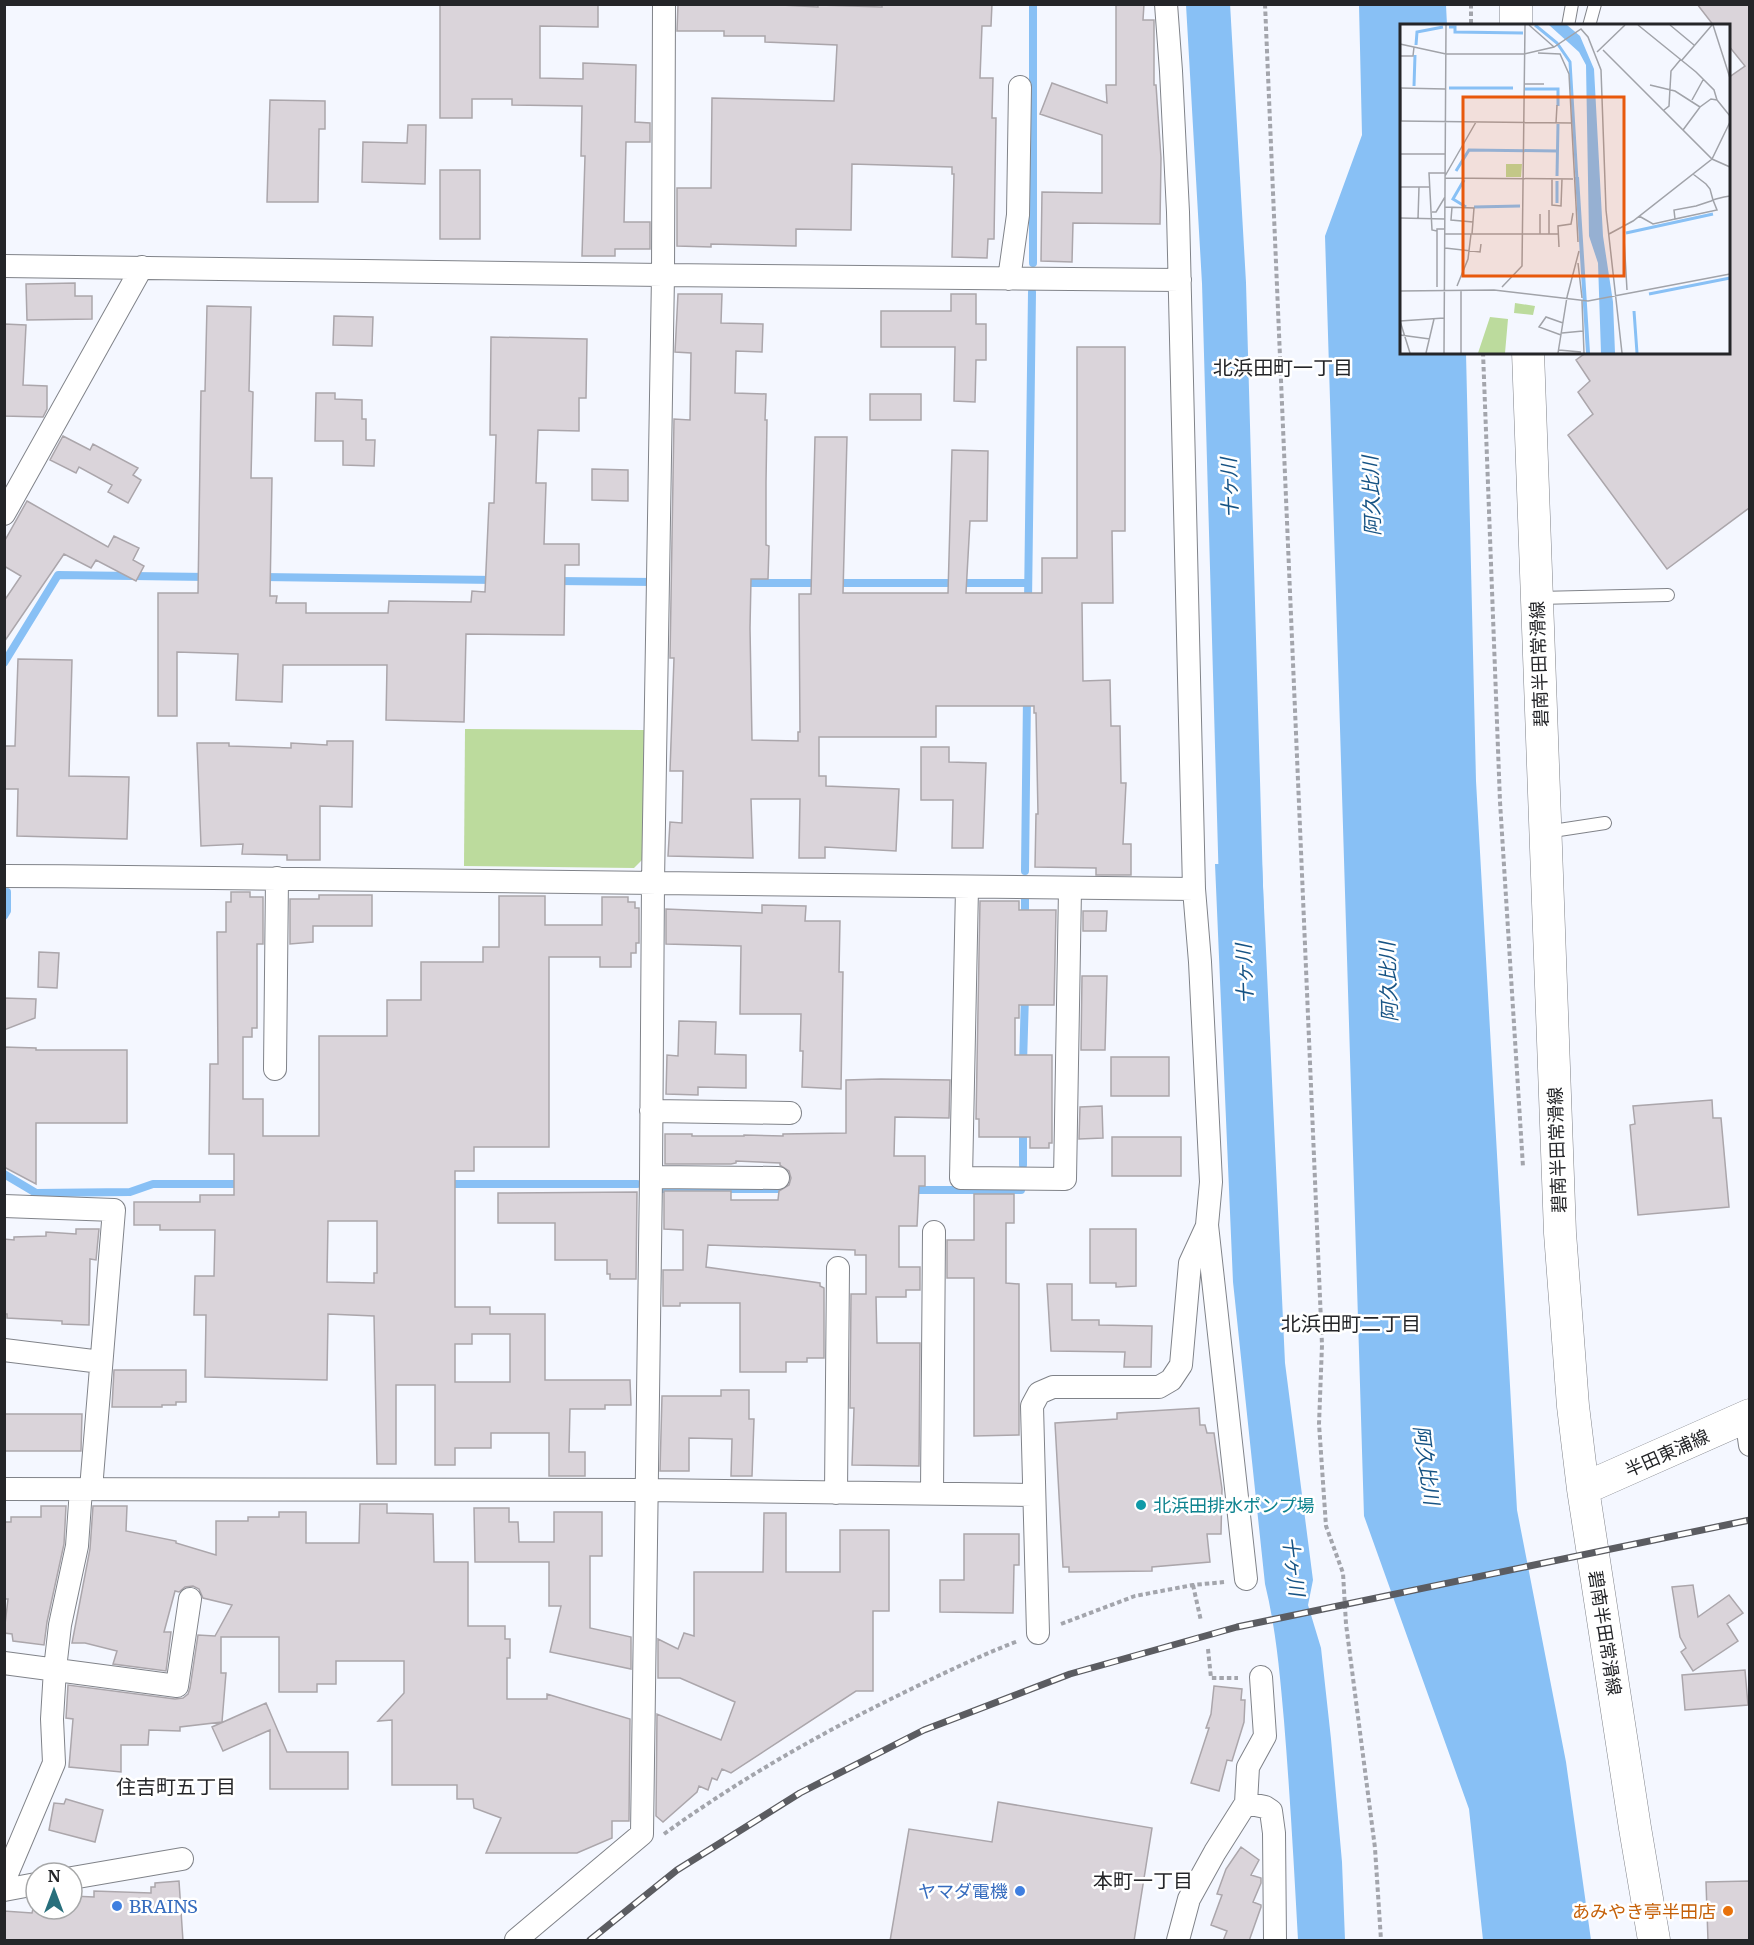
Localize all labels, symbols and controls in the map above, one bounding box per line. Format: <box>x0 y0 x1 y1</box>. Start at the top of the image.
inset map <box>1400 24 1730 354</box>
district label: 北浜田町一丁目 <box>1213 355 1353 380</box>
water label: 阿久比川 <box>1357 454 1385 536</box>
water label: 十ヶ川 <box>1215 456 1243 518</box>
street label: 碧南半田常滑線 <box>1525 601 1553 727</box>
water label: 阿久比川 <box>1374 940 1402 1022</box>
water label: 十ヶ川 <box>1230 942 1258 1004</box>
street label: 碧南半田常滑線 <box>1543 1087 1571 1213</box>
district label: 北浜田町二丁目 <box>1281 1311 1421 1336</box>
water label: 阿久比川 <box>1409 1424 1445 1508</box>
street label: 半田東浦線 <box>1621 1424 1713 1482</box>
place label: 北浜田排水ポンプ場 <box>1153 1494 1314 1517</box>
marker: 北浜田排水ポンプ場 <box>1134 1498 1148 1512</box>
water label: 十ヶ川 <box>1278 1535 1310 1599</box>
street label: 碧南半田常滑線 <box>1584 1569 1626 1697</box>
district label: 住吉町五丁目 <box>116 1774 236 1799</box>
north arrow <box>24 1861 84 1921</box>
text: N <box>48 1866 61 1886</box>
district label: 本町一丁目 <box>1093 1868 1193 1893</box>
place label: ヤマダ電機 <box>918 1880 1008 1903</box>
marker: ヤマダ電機 <box>1013 1884 1027 1898</box>
place label: BRAINS <box>129 1895 198 1918</box>
marker: BRAINS <box>110 1899 124 1913</box>
place label: あみやき亭半田店 <box>1572 1900 1716 1923</box>
marker: あみやき亭半田店 <box>1721 1904 1735 1918</box>

